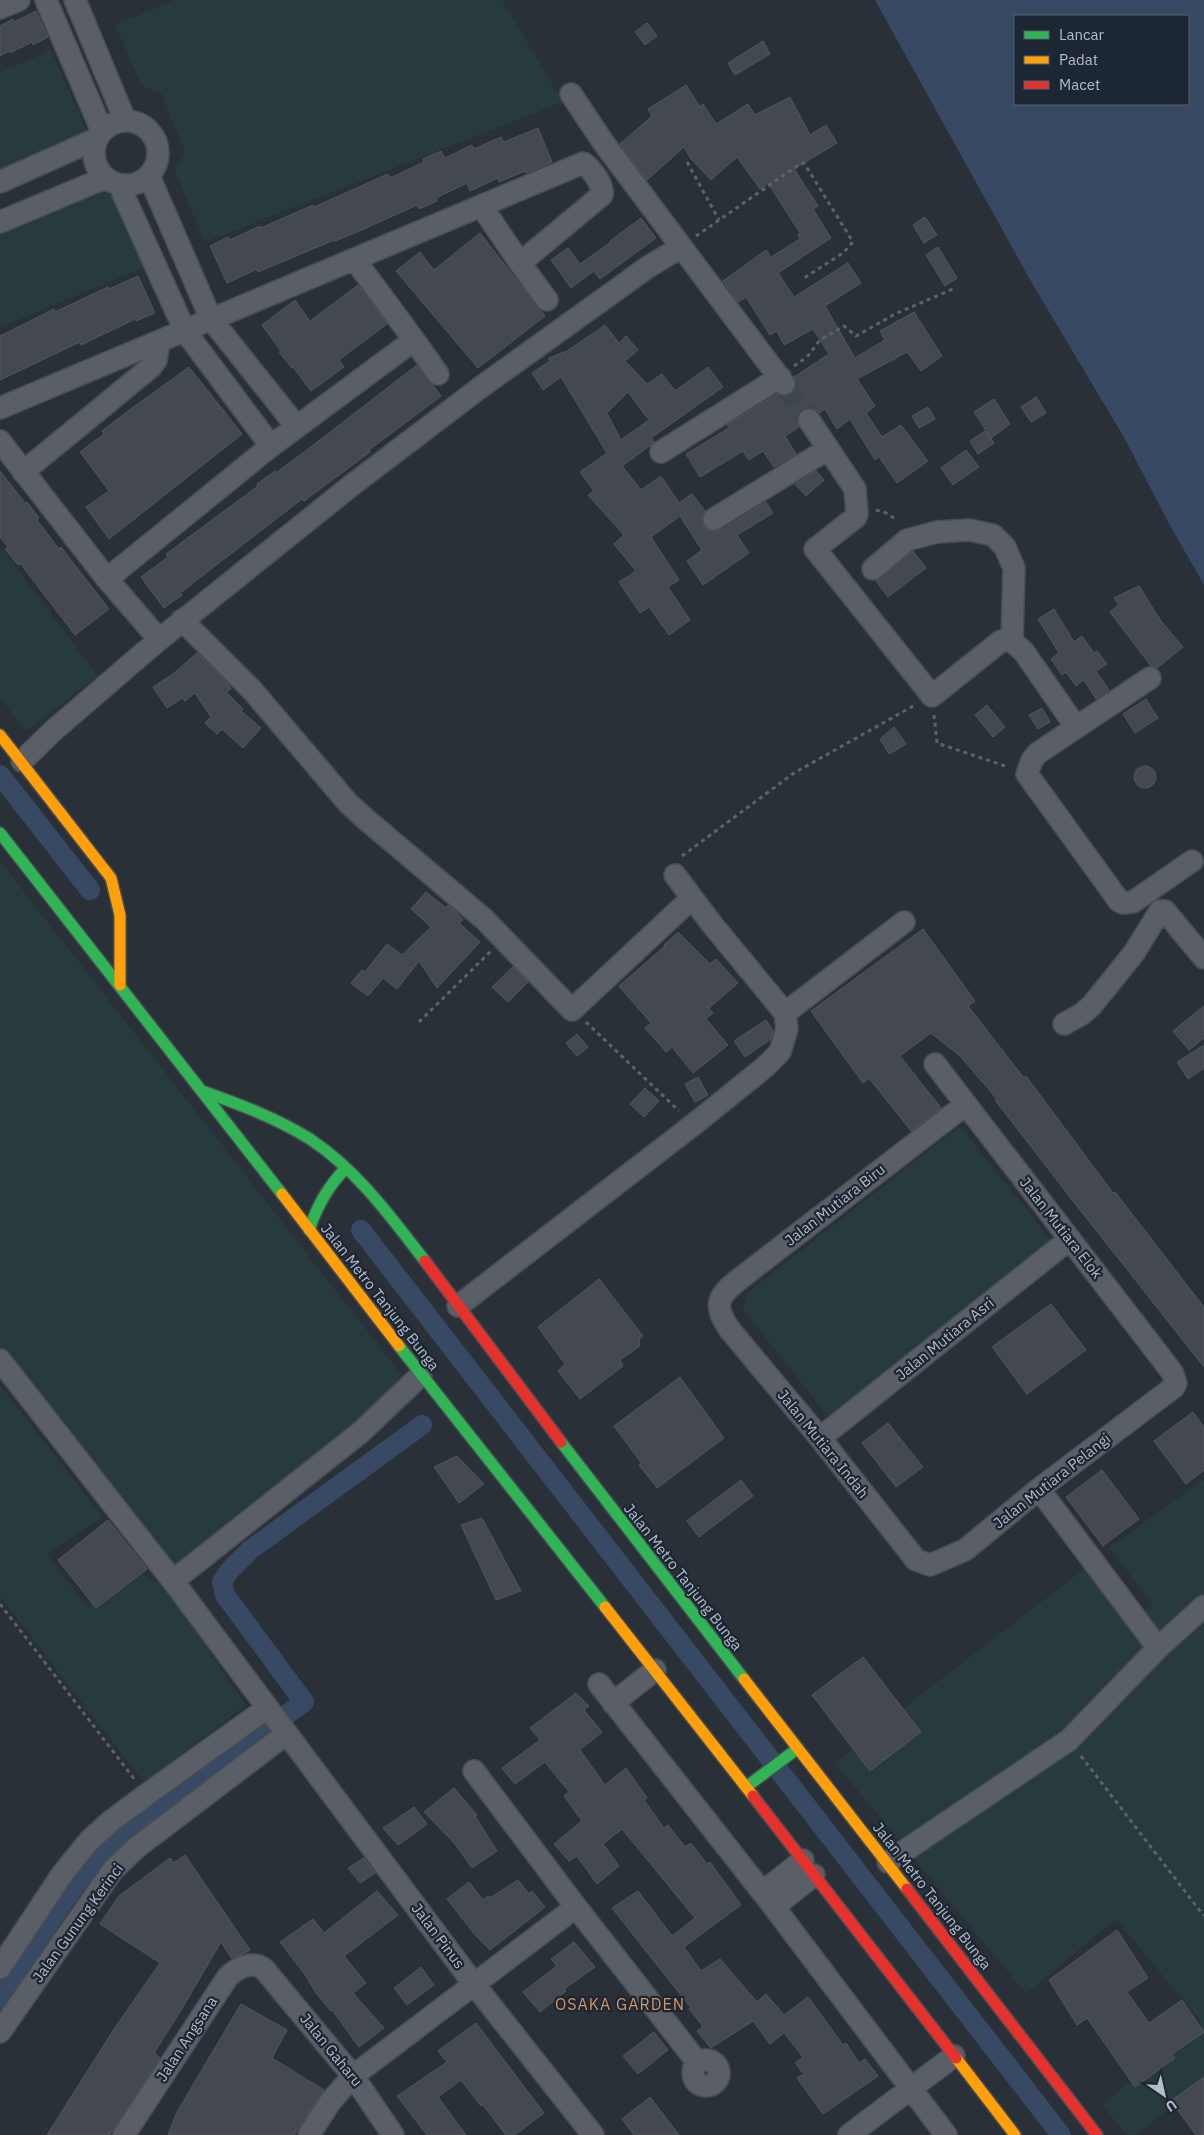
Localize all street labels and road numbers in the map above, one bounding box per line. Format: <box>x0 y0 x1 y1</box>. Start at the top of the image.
street label: Jalan Mutiara Biru <box>781 1160 889 1250</box>
street label: Jalan Mutiara Elok <box>1016 1173 1107 1282</box>
street label: Jalan Metro Tanjung Bunga <box>317 1219 444 1374</box>
street label: Jalan Mutiara Asri <box>892 1293 998 1384</box>
street label: Jalan Mutiara Indah <box>774 1386 873 1502</box>
street label: Jalan Mutiara Pelangi <box>989 1429 1114 1532</box>
street label: Jalan Metro Tanjung Bunga <box>620 1499 747 1654</box>
street label: Jalan Metro Tanjung Bunga <box>869 1818 996 1973</box>
street label: Jalan Gunung Kerinci <box>28 1860 127 1986</box>
street label: Jalan Pinus <box>408 1899 469 1972</box>
street label: Jalan Angsana <box>152 1993 221 2085</box>
street label: Jalan Gaharu <box>296 2009 367 2090</box>

